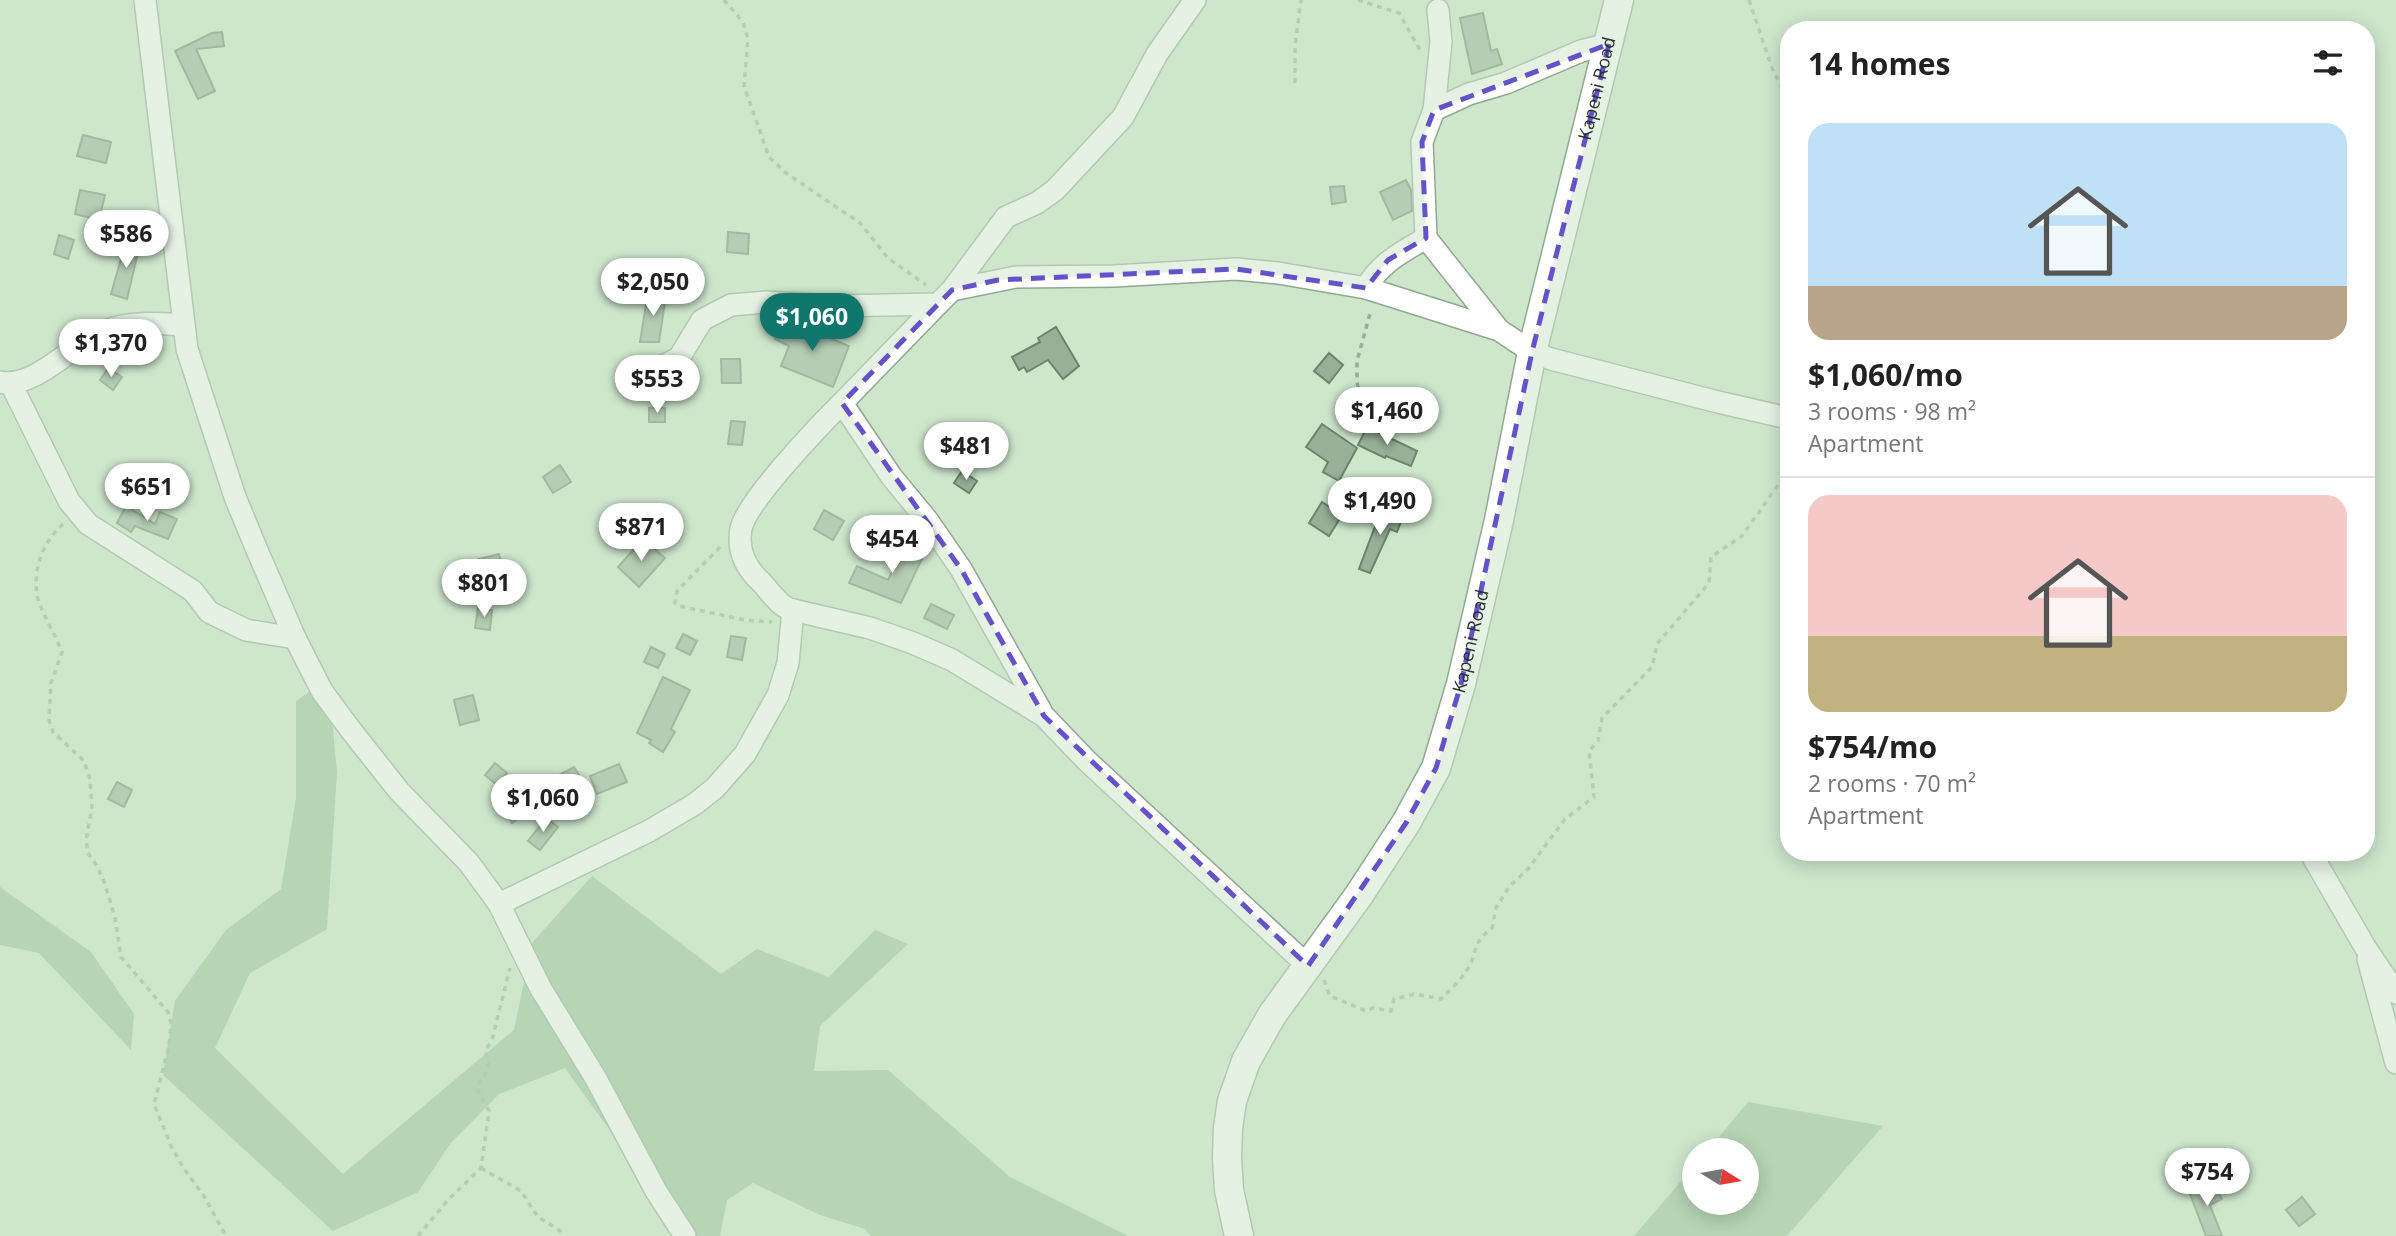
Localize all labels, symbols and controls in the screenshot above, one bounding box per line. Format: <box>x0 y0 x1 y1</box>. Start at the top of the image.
street label: Kapeni Road <box>1572 34 1620 142</box>
text: 14 homes <box>1808 43 1951 84</box>
icon: filters <box>2309 44 2347 82</box>
icon: home <box>2015 168 2141 294</box>
pin: $586 <box>85 210 167 270</box>
text: $586 <box>100 217 152 249</box>
pin: $2,050 <box>596 258 710 318</box>
text: $2,050 <box>617 265 689 297</box>
pin: $1,060 <box>755 294 869 353</box>
text: $1,060 <box>776 300 848 332</box>
pin: $1,370 <box>54 320 168 379</box>
text: $1,370 <box>75 326 147 358</box>
text: $1,060/mo <box>1808 354 1963 395</box>
pin: $553 <box>616 356 698 415</box>
text: $553 <box>631 362 683 394</box>
pin: $1,460 <box>1330 388 1444 447</box>
text: $1,460 <box>1351 394 1423 426</box>
text: 3 rooms · 98 m² <box>1808 395 1976 427</box>
pin: $481 <box>925 422 1007 482</box>
text: Apartment <box>1808 427 1924 459</box>
text: $481 <box>940 429 992 461</box>
pin: $651 <box>106 463 188 523</box>
text: $651 <box>121 470 173 502</box>
pin: $1,490 <box>1323 477 1437 537</box>
text: $1,490 <box>1344 484 1416 516</box>
pin: $871 <box>600 504 682 563</box>
text: $871 <box>615 510 667 542</box>
pin: $454 <box>851 516 933 575</box>
text: $454 <box>866 522 918 554</box>
icon: home <box>2015 540 2141 666</box>
pin: $801 <box>443 560 525 619</box>
text: $801 <box>458 566 510 598</box>
street label: Kapeni Road <box>1446 587 1494 696</box>
text: $754/mo <box>1808 726 1937 767</box>
text: 2 rooms · 70 m² <box>1808 767 1976 799</box>
pin: $1,060 <box>486 774 600 834</box>
text: $1,060 <box>507 781 579 813</box>
text: Apartment <box>1808 799 1924 831</box>
north arrow <box>1682 1138 1759 1214</box>
map controls <box>1682 1138 1759 1215</box>
pin: $754 <box>2166 1148 2248 1208</box>
text: $754 <box>2181 1155 2233 1187</box>

